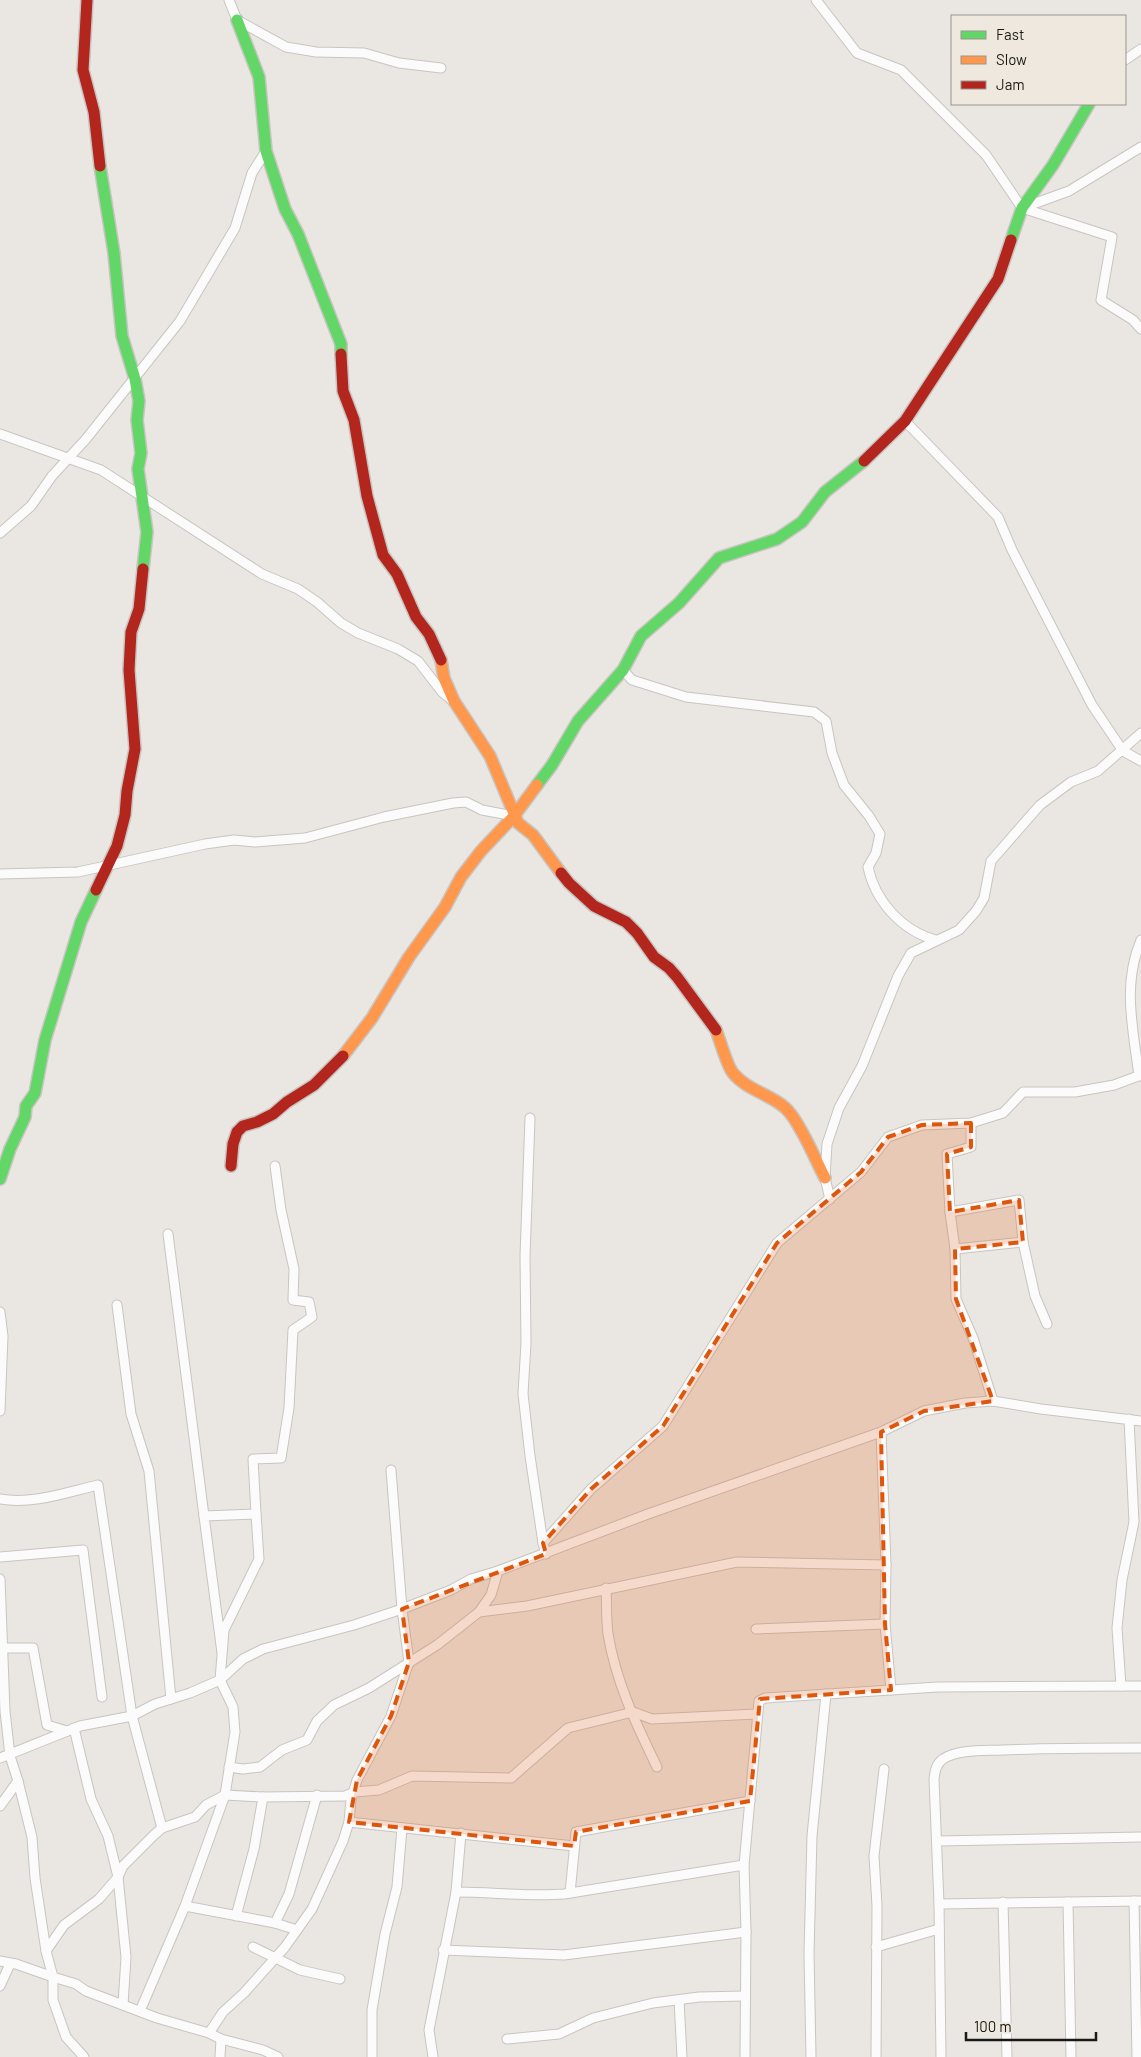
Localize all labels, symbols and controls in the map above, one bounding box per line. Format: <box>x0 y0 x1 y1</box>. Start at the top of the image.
legend <box>951 15 1126 105</box>
text: Fast <box>996 25 1024 43</box>
text: Slow <box>996 50 1027 68</box>
text: Jam <box>996 75 1025 93</box>
scale bar <box>966 2010 1096 2042</box>
text: 100 m <box>974 2017 1012 2035</box>

